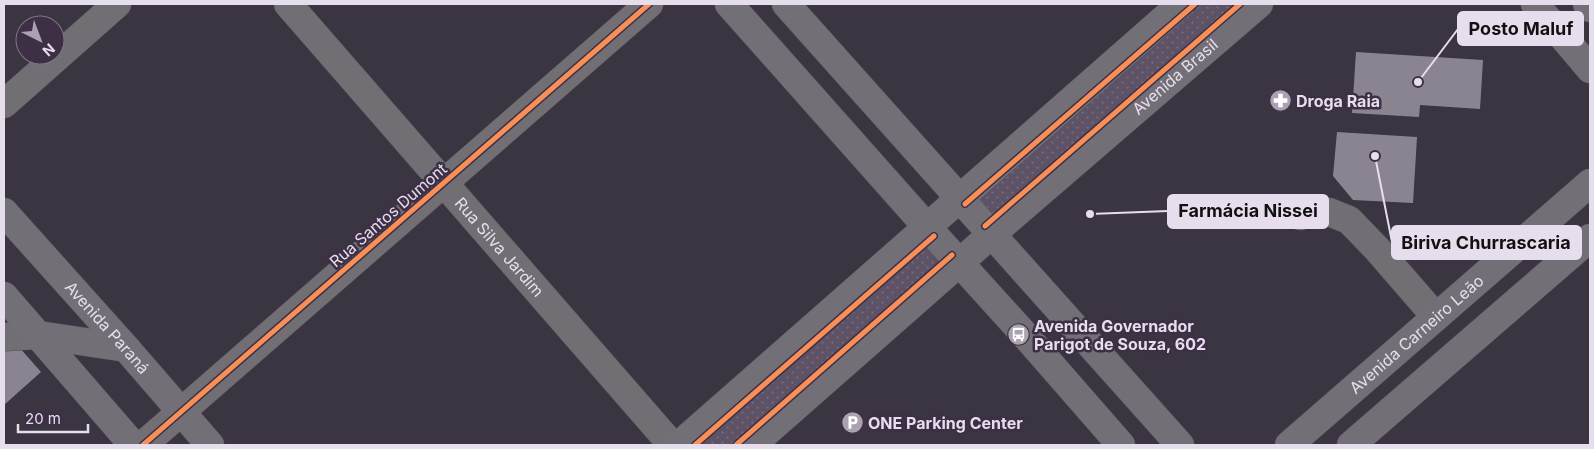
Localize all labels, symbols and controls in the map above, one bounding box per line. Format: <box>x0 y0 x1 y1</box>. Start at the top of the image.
callout: Posto Maluf <box>1458 12 1583 45</box>
north arrow <box>15 15 65 65</box>
text: Posto Maluf <box>1469 18 1573 39</box>
street label: Avenida Brasil <box>1128 34 1222 119</box>
text: N <box>39 40 59 60</box>
pharmacy icon: Droga Raia <box>1268 89 1292 113</box>
place label: Droga Raia <box>1296 91 1380 111</box>
street label: Rua Santos Dumont <box>325 159 451 271</box>
street label: Rua Silva Jardim <box>451 193 548 301</box>
callout: Farmácia Nissei <box>1168 195 1328 228</box>
text: Farmácia Nissei <box>1178 200 1318 221</box>
callout: Biriva Churrascaria <box>1392 226 1581 259</box>
text: Biriva Churrascaria <box>1401 232 1571 253</box>
street label: Avenida Carneiro Leão <box>1345 270 1488 398</box>
street label: Avenida Paraná <box>61 277 154 378</box>
place label: Avenida Governador Parigot de Souza, 602 <box>1034 316 1206 354</box>
bus stop icon: Avenida Governador Parigot de Souza, 602 <box>1006 323 1030 347</box>
scale bar <box>18 402 88 434</box>
text: 20 m <box>25 409 61 428</box>
parking icon: ONE Parking Center <box>840 411 864 435</box>
place label: ONE Parking Center <box>868 413 1023 433</box>

